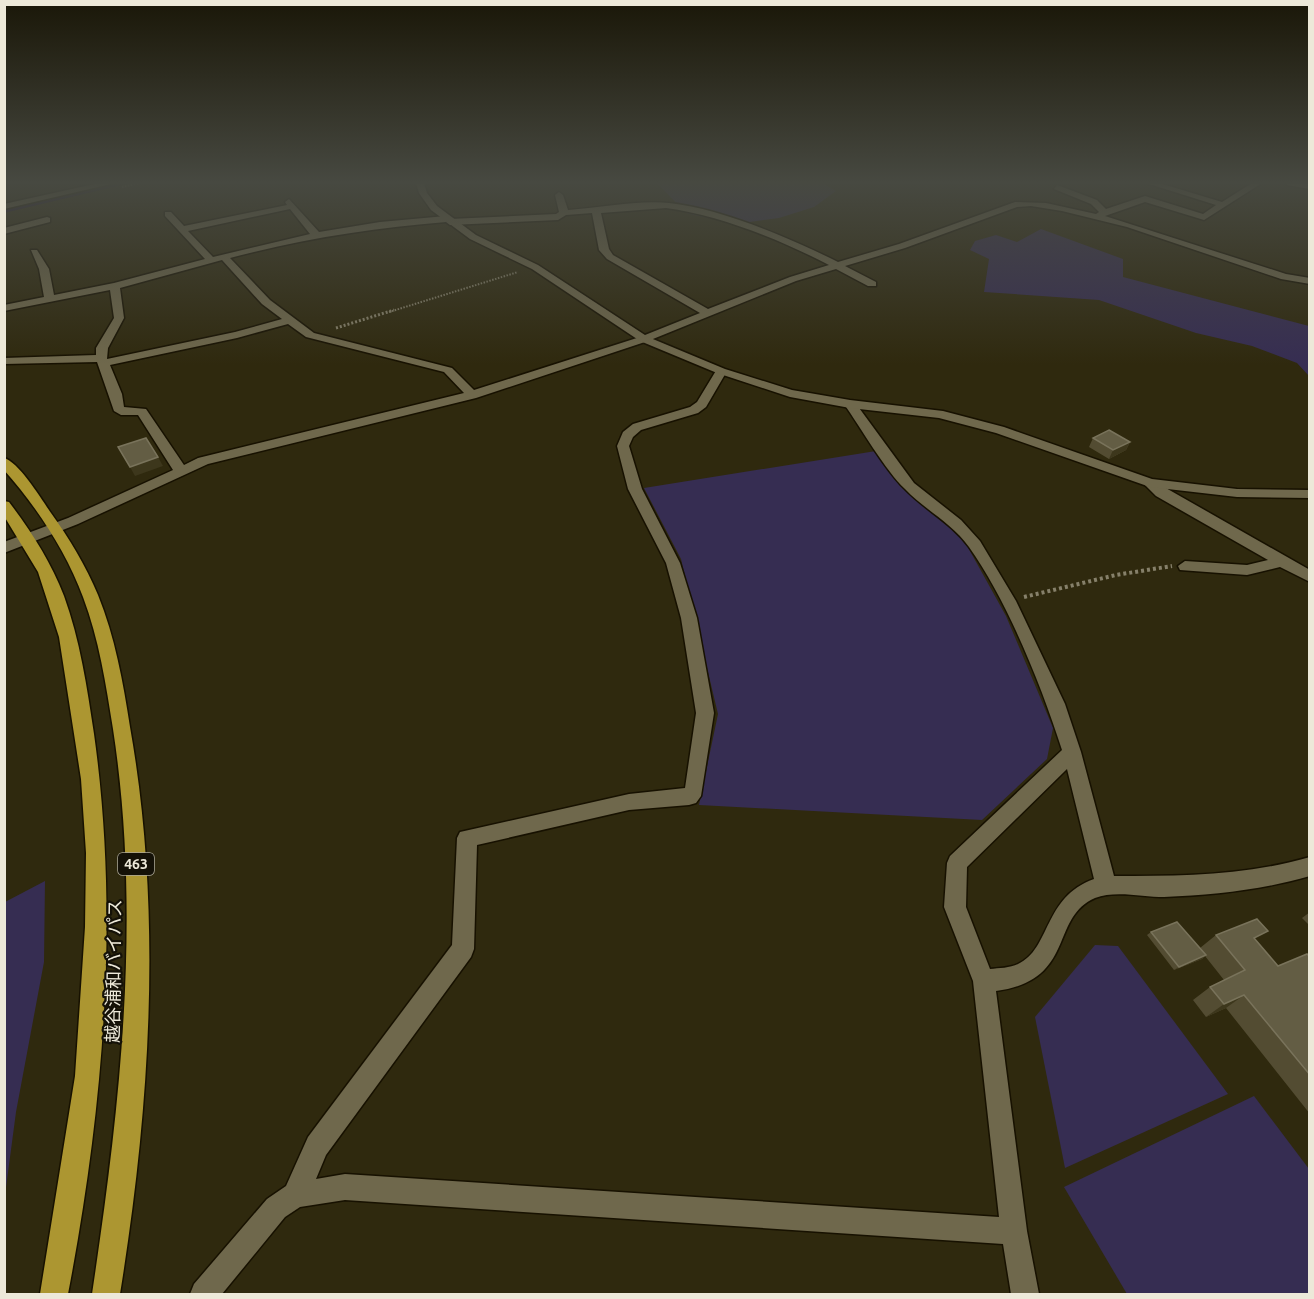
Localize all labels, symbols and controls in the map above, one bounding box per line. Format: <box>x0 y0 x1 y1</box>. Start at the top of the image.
road number: 463 <box>118 853 154 875</box>
street label: 越谷浦和バイパス <box>102 899 124 1043</box>

